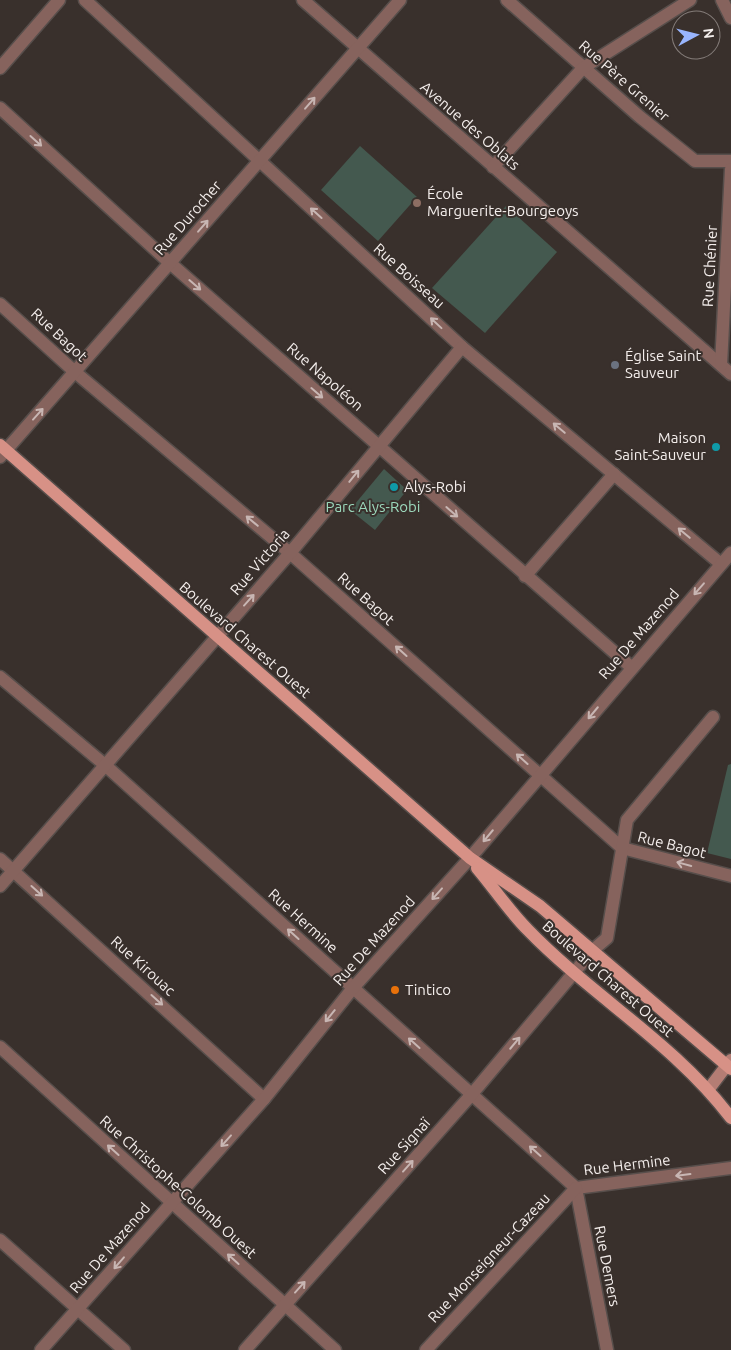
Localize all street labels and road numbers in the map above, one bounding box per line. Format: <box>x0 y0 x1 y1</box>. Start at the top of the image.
street label: Rue Père Grenier <box>576 37 673 125</box>
street label: Avenue des Oblats <box>417 78 523 173</box>
street label: Rue Durocher <box>151 177 225 258</box>
street label: Rue Chénier <box>699 224 720 307</box>
street label: Rue Boisseau <box>371 239 448 312</box>
street label: Rue Bagot <box>28 304 91 365</box>
street label: Rue Napoléon <box>284 339 367 414</box>
street label: Rue Victoria <box>226 525 293 598</box>
street label: Rue Bagot <box>335 569 398 628</box>
street label: Boulevard Charest Ouest <box>176 578 314 701</box>
street label: Rue De Mazenod <box>595 585 682 682</box>
street label: Rue Bagot <box>636 828 708 861</box>
street label: Rue Hermine <box>265 885 342 956</box>
street label: Rue De Mazenod <box>329 893 418 989</box>
street label: Boulevard Charest Ouest <box>539 917 677 1040</box>
street label: Rue Kirouac <box>108 932 179 999</box>
street label: Rue Christophe-Colomb Ouest <box>97 1112 260 1261</box>
street label: Rue Signaï <box>374 1114 433 1177</box>
street label: Rue Hermine <box>582 1151 671 1178</box>
street label: Rue Monseigneur-Cazeau <box>424 1190 553 1326</box>
street label: Rue De Mazenod <box>66 1199 153 1296</box>
street label: Rue Demers <box>591 1224 624 1308</box>

